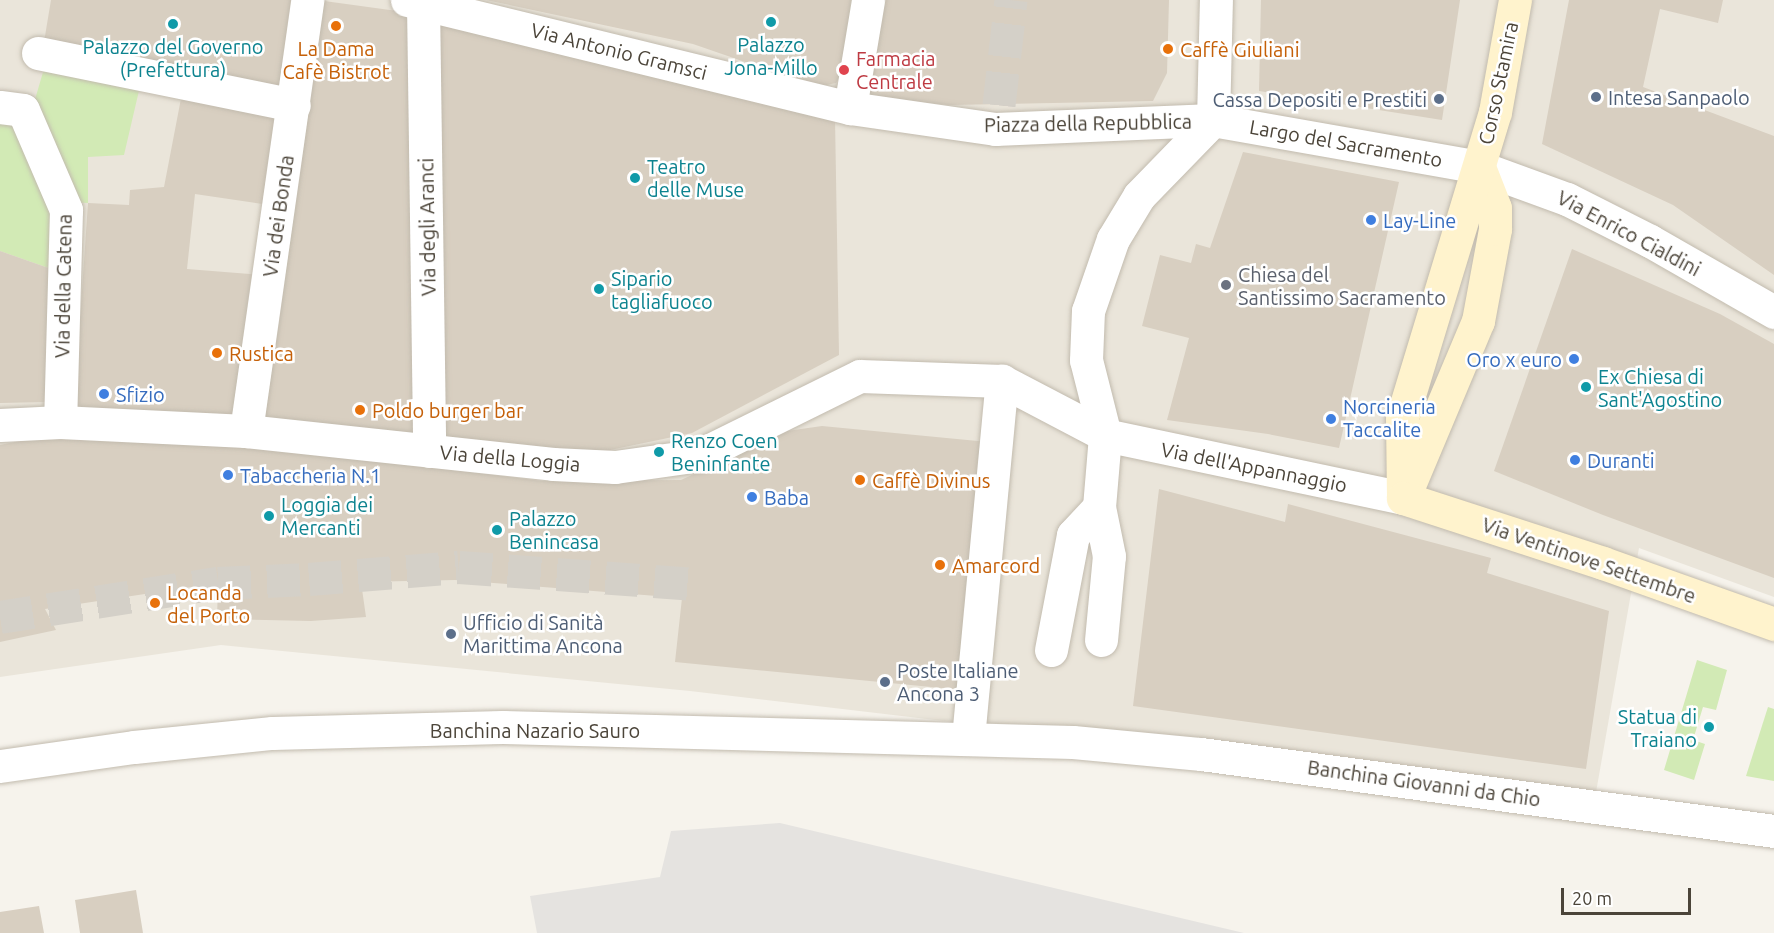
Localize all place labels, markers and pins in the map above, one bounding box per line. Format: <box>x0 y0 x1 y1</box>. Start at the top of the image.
marker: Palazzo Jona-Millo <box>764 15 778 29</box>
marker: Palazzo del Governo (Prefettura) <box>166 17 180 31</box>
marker: La Dama Cafè Bistrot <box>329 19 343 33</box>
place label: Palazzo Jona-Millo <box>724 32 818 79</box>
place label: Palazzo del Governo (Prefettura) <box>82 34 264 81</box>
place label: La Dama Cafè Bistrot <box>283 36 389 83</box>
place label: Caffè Giuliani <box>1180 37 1300 61</box>
marker: Caffè Giuliani <box>1161 42 1175 56</box>
place label: Farmacia Centrale <box>856 46 936 93</box>
marker: Farmacia Centrale <box>837 63 851 77</box>
place label: Intesa Sanpaolo <box>1608 85 1750 109</box>
place label: Cassa Depositi e Prestiti <box>1213 87 1427 111</box>
marker: Intesa Sanpaolo <box>1589 90 1603 104</box>
marker: Cassa Depositi e Prestiti <box>1432 92 1446 106</box>
place label: Teatro delle Muse <box>647 154 744 201</box>
marker: Teatro delle Muse <box>628 171 642 185</box>
place label: Lay-Line <box>1383 208 1456 232</box>
marker: Lay-Line <box>1364 213 1378 227</box>
place label: Chiesa del Santissimo Sacramento <box>1238 262 1446 309</box>
place label: Sipario tagliafuoco <box>611 266 713 313</box>
marker: Chiesa del Santissimo Sacramento <box>1219 278 1233 292</box>
marker: Sipario tagliafuoco <box>592 282 606 296</box>
place label: Rustica <box>229 341 294 365</box>
marker: Rustica <box>210 346 224 360</box>
place label: Oro x euro <box>1466 347 1562 371</box>
marker: Oro x euro <box>1567 352 1581 366</box>
place label: Ex Chiesa di Sant'Agostino <box>1598 364 1722 411</box>
marker: Ex Chiesa di Sant'Agostino <box>1579 380 1593 394</box>
place label: Sfizio <box>116 382 165 406</box>
marker: Sfizio <box>97 387 111 401</box>
place label: Norcineria Taccalite <box>1343 395 1436 442</box>
place label: Poldo burger bar <box>372 398 524 422</box>
marker: Poldo burger bar <box>353 403 367 417</box>
marker: Norcineria Taccalite <box>1324 412 1338 426</box>
place label: Renzo Coen Beninfante <box>671 428 778 475</box>
marker: Renzo Coen Beninfante <box>652 445 666 459</box>
place label: Duranti <box>1587 448 1655 472</box>
marker: Duranti <box>1568 453 1582 467</box>
place label: Tabaccheria N.1 <box>240 463 381 487</box>
marker: Tabaccheria N.1 <box>221 468 235 482</box>
place label: Caffè Divinus <box>872 468 990 492</box>
marker: Caffè Divinus <box>853 473 867 487</box>
place label: Baba <box>764 485 809 509</box>
marker: Baba <box>745 490 759 504</box>
place label: Loggia dei Mercanti <box>281 492 373 539</box>
place label: Palazzo Benincasa <box>509 506 599 553</box>
marker: Loggia dei Mercanti <box>262 509 276 523</box>
marker: Palazzo Benincasa <box>490 523 504 537</box>
place label: Amarcord <box>952 553 1040 577</box>
marker: Amarcord <box>933 558 947 572</box>
place label: Locanda del Porto <box>167 580 250 627</box>
marker: Locanda del Porto <box>148 596 162 610</box>
place label: Ufficio di Sanità Marittima Ancona <box>463 610 623 657</box>
marker: Ufficio di Sanità Marittima Ancona <box>444 627 458 641</box>
place label: Poste Italiane Ancona 3 <box>897 658 1019 705</box>
marker: Poste Italiane Ancona 3 <box>878 675 892 689</box>
place label: Statua di Traiano <box>1618 704 1697 751</box>
marker: Statua di Traiano <box>1702 720 1716 734</box>

